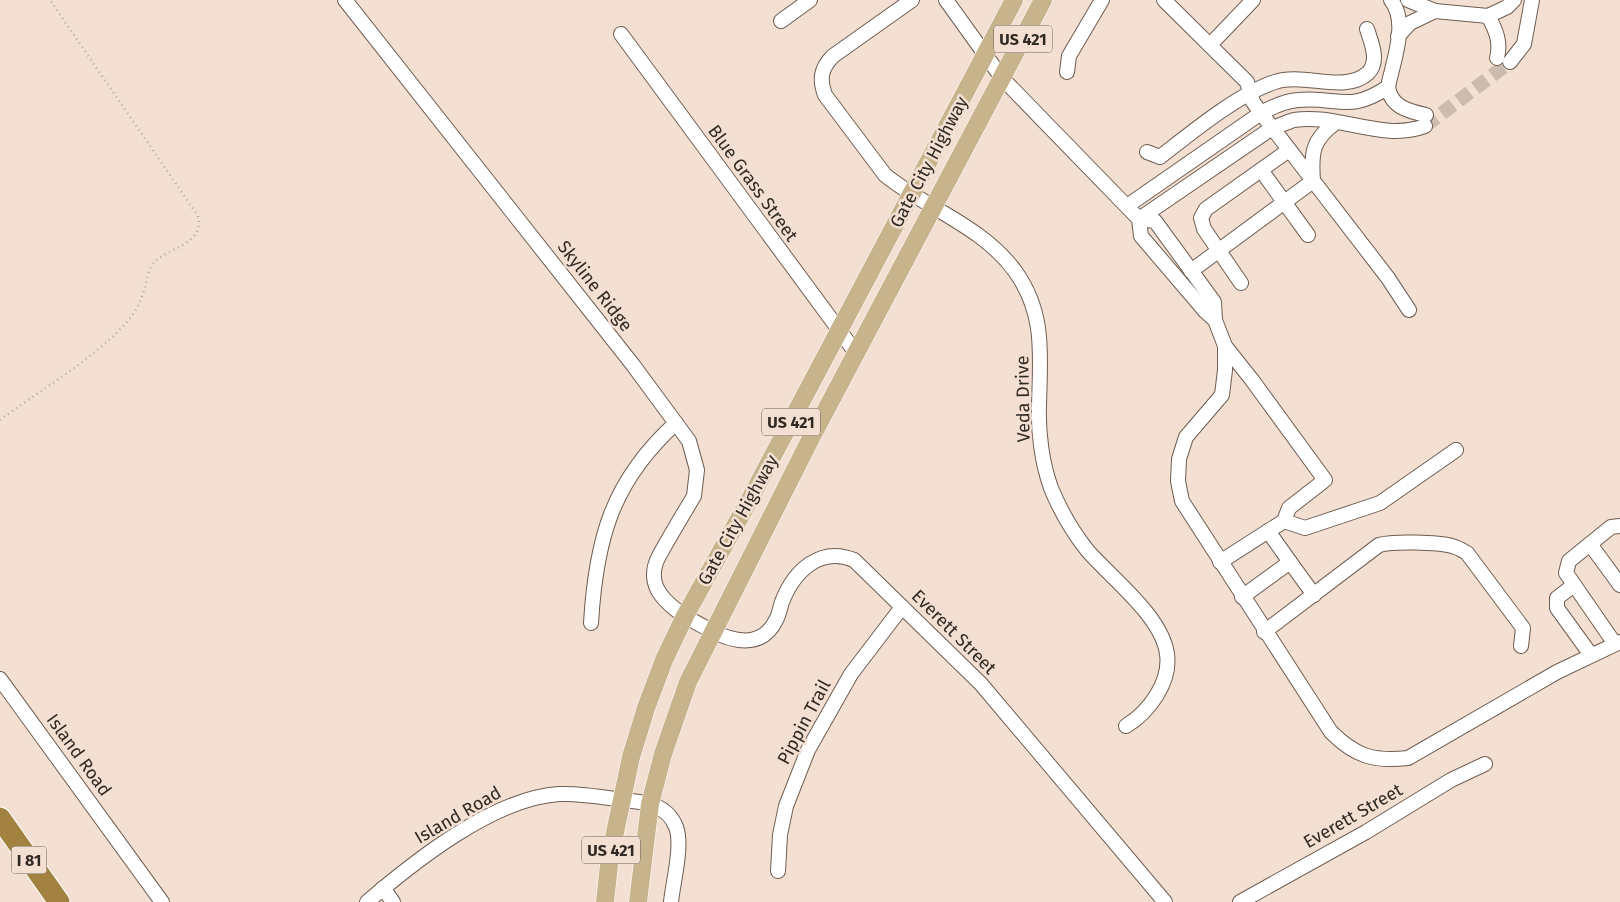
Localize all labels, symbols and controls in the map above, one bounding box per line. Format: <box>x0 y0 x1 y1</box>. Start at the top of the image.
road number: US 421 <box>994 26 1052 52</box>
street label: Gate City Highway <box>885 93 973 231</box>
street label: Blue Grass Street <box>703 120 803 246</box>
street label: Skyline Ridge <box>553 236 637 336</box>
street label: Veda Drive <box>1011 355 1035 443</box>
road number: US 421 <box>762 408 820 436</box>
street label: Gate City Highway <box>693 451 783 589</box>
street label: Everett Street <box>907 585 1001 679</box>
street label: Pippin Trail <box>773 676 835 768</box>
street label: Island Road <box>42 710 116 800</box>
street label: Everett Street <box>1300 779 1407 853</box>
street label: Island Road <box>411 781 505 849</box>
road number: US 421 <box>582 836 640 864</box>
road number: I 81 <box>12 846 46 874</box>

